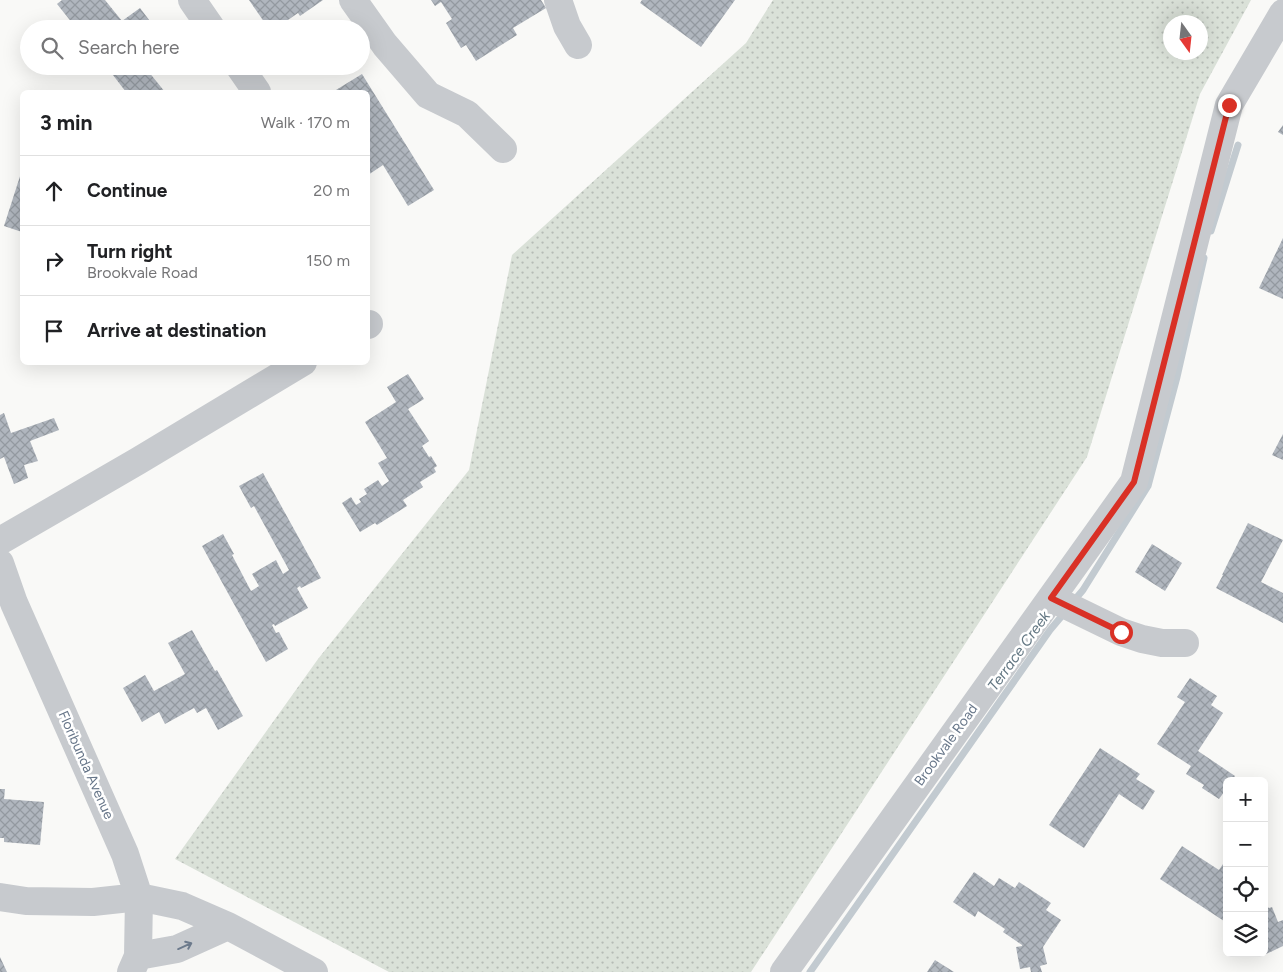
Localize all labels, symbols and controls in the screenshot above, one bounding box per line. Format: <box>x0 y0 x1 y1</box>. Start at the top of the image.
north arrow <box>1163 15 1208 60</box>
search box <box>20 20 370 75</box>
icon: search <box>38 34 66 62</box>
text: Search here <box>78 36 180 59</box>
route end <box>1218 94 1241 117</box>
text: 3 min <box>40 110 92 135</box>
text: Walk · 170 m <box>261 113 350 132</box>
icon: ahead <box>40 177 68 205</box>
text: Continue <box>87 179 167 202</box>
text: 20 m <box>313 181 350 200</box>
text: Turn right <box>87 240 173 263</box>
icon: right <box>40 247 68 275</box>
text: 150 m <box>306 251 350 270</box>
text: Brookvale Road <box>87 263 198 282</box>
icon: arrive <box>40 317 68 345</box>
text: Arrive at destination <box>87 319 266 342</box>
water label: Terrace Creek <box>984 607 1054 694</box>
route start <box>1110 621 1133 644</box>
street label: Brookvale Road <box>911 701 981 789</box>
street label: Floribunda Avenue <box>54 708 118 822</box>
map controls <box>1223 777 1268 957</box>
button: + <box>1223 777 1268 822</box>
button: − <box>1223 822 1268 867</box>
button: locate <box>1223 867 1268 912</box>
button: layers <box>1223 912 1268 957</box>
one-way arrow <box>177 940 192 950</box>

